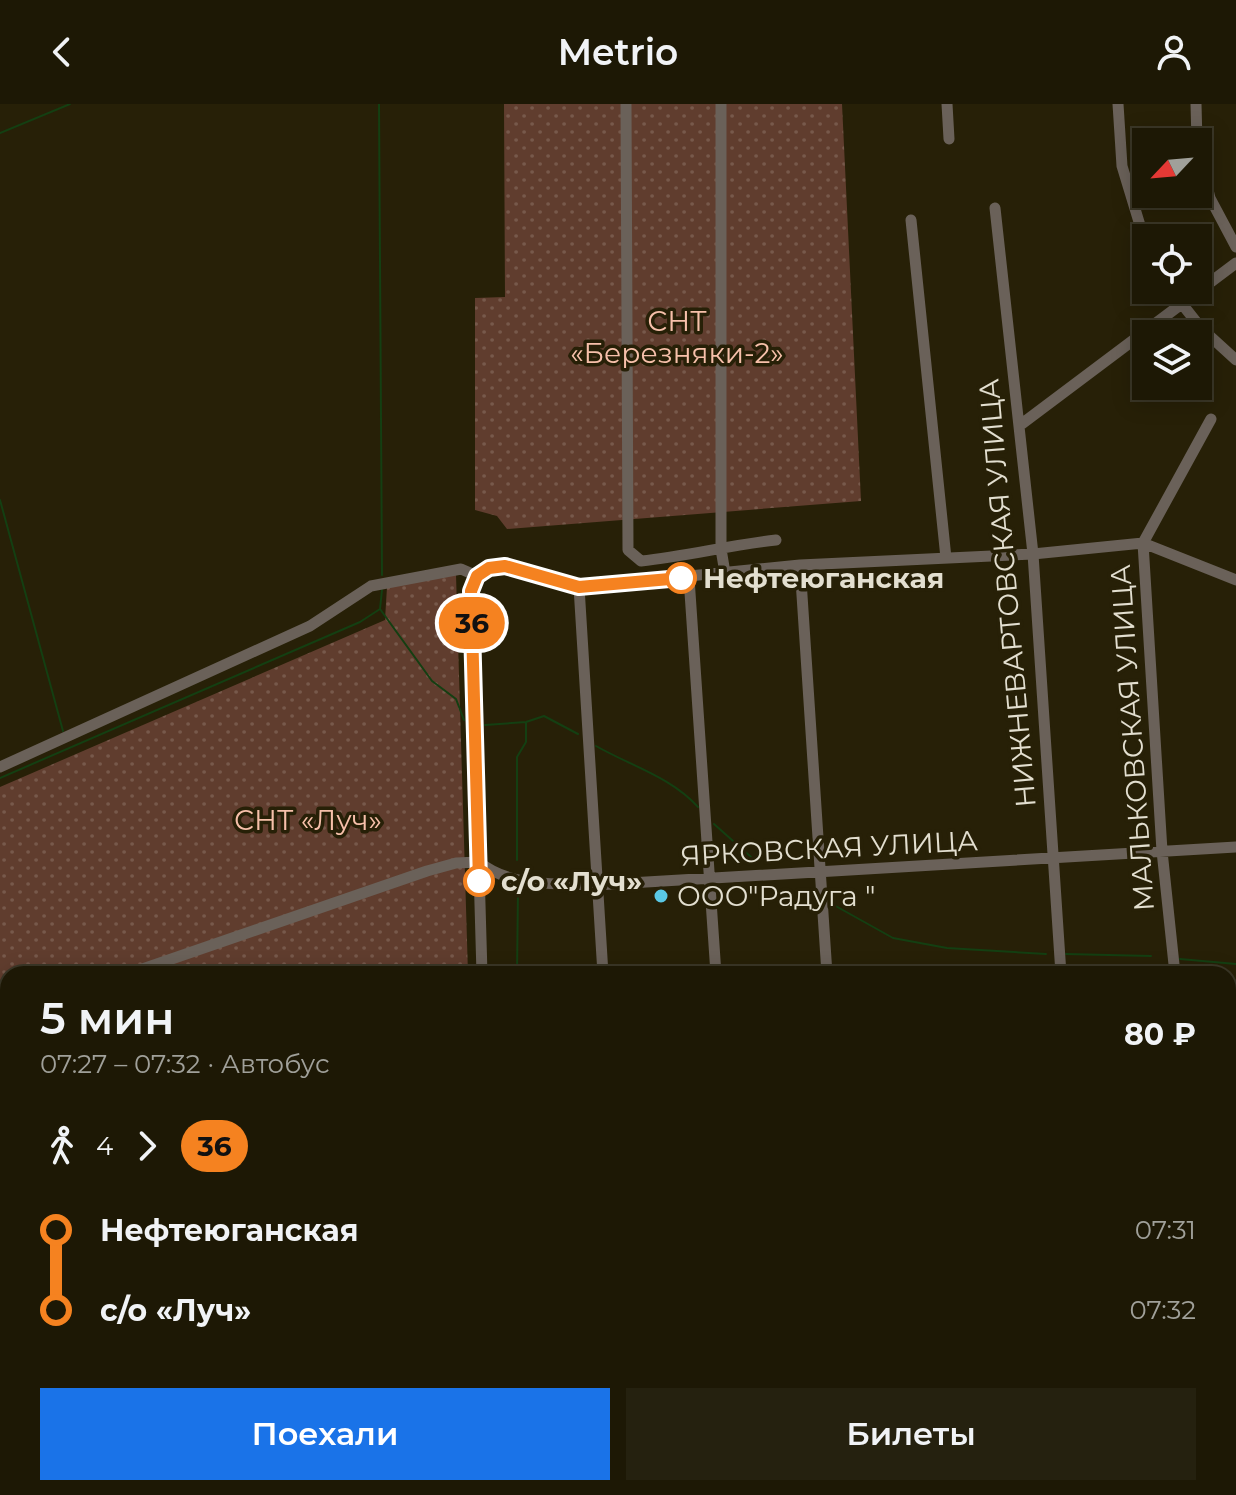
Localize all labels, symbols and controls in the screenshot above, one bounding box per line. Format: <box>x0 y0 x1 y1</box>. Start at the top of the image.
icon: back <box>40 30 84 74</box>
text: Metrio <box>558 30 678 74</box>
icon: person <box>1152 30 1196 74</box>
north arrow <box>1132 128 1212 208</box>
map controls <box>1132 128 1212 400</box>
button: locate <box>1132 224 1212 304</box>
park label: СНТ «Березняки-2» <box>570 304 784 370</box>
button: layers <box>1132 320 1212 400</box>
street label: НИЖНЕВАРТОВСКАЯ УЛИЦА <box>971 377 1043 809</box>
place label: Нефтеюганская <box>703 561 944 595</box>
marker: Нефтеюганская <box>666 563 696 593</box>
street label: МАЛЬКОВСКАЯ УЛИЦА <box>1103 563 1161 912</box>
line badge: 36 <box>436 597 508 649</box>
text: 36 <box>455 606 489 640</box>
park label: СНТ «Луч» <box>234 803 382 837</box>
street label: ЯРКОВСКАЯ УЛИЦА <box>679 823 979 873</box>
place label: с/о «Луч» <box>501 864 642 898</box>
marker: с/о «Луч» <box>464 866 494 896</box>
place label: ООО"Радуга " <box>677 879 875 913</box>
marker: ООО"Радуга " <box>652 887 670 905</box>
text: 5 мин <box>40 991 174 1045</box>
text: 80 ₽ <box>1124 1016 1196 1053</box>
text: 07:27 – 07:32 · Автобус <box>40 1048 330 1080</box>
icon: walk <box>40 1124 84 1168</box>
icon: forward <box>125 1124 169 1168</box>
text: 36 <box>197 1129 232 1163</box>
text: 4 <box>96 1130 113 1162</box>
text: Нефтеюганская <box>100 1212 359 1249</box>
text: 07:31 <box>1135 1214 1196 1246</box>
text: с/о «Луч» <box>100 1292 251 1329</box>
text: 07:32 <box>1129 1294 1196 1326</box>
button: Поехали <box>40 1388 610 1480</box>
button: Билеты <box>626 1388 1196 1480</box>

